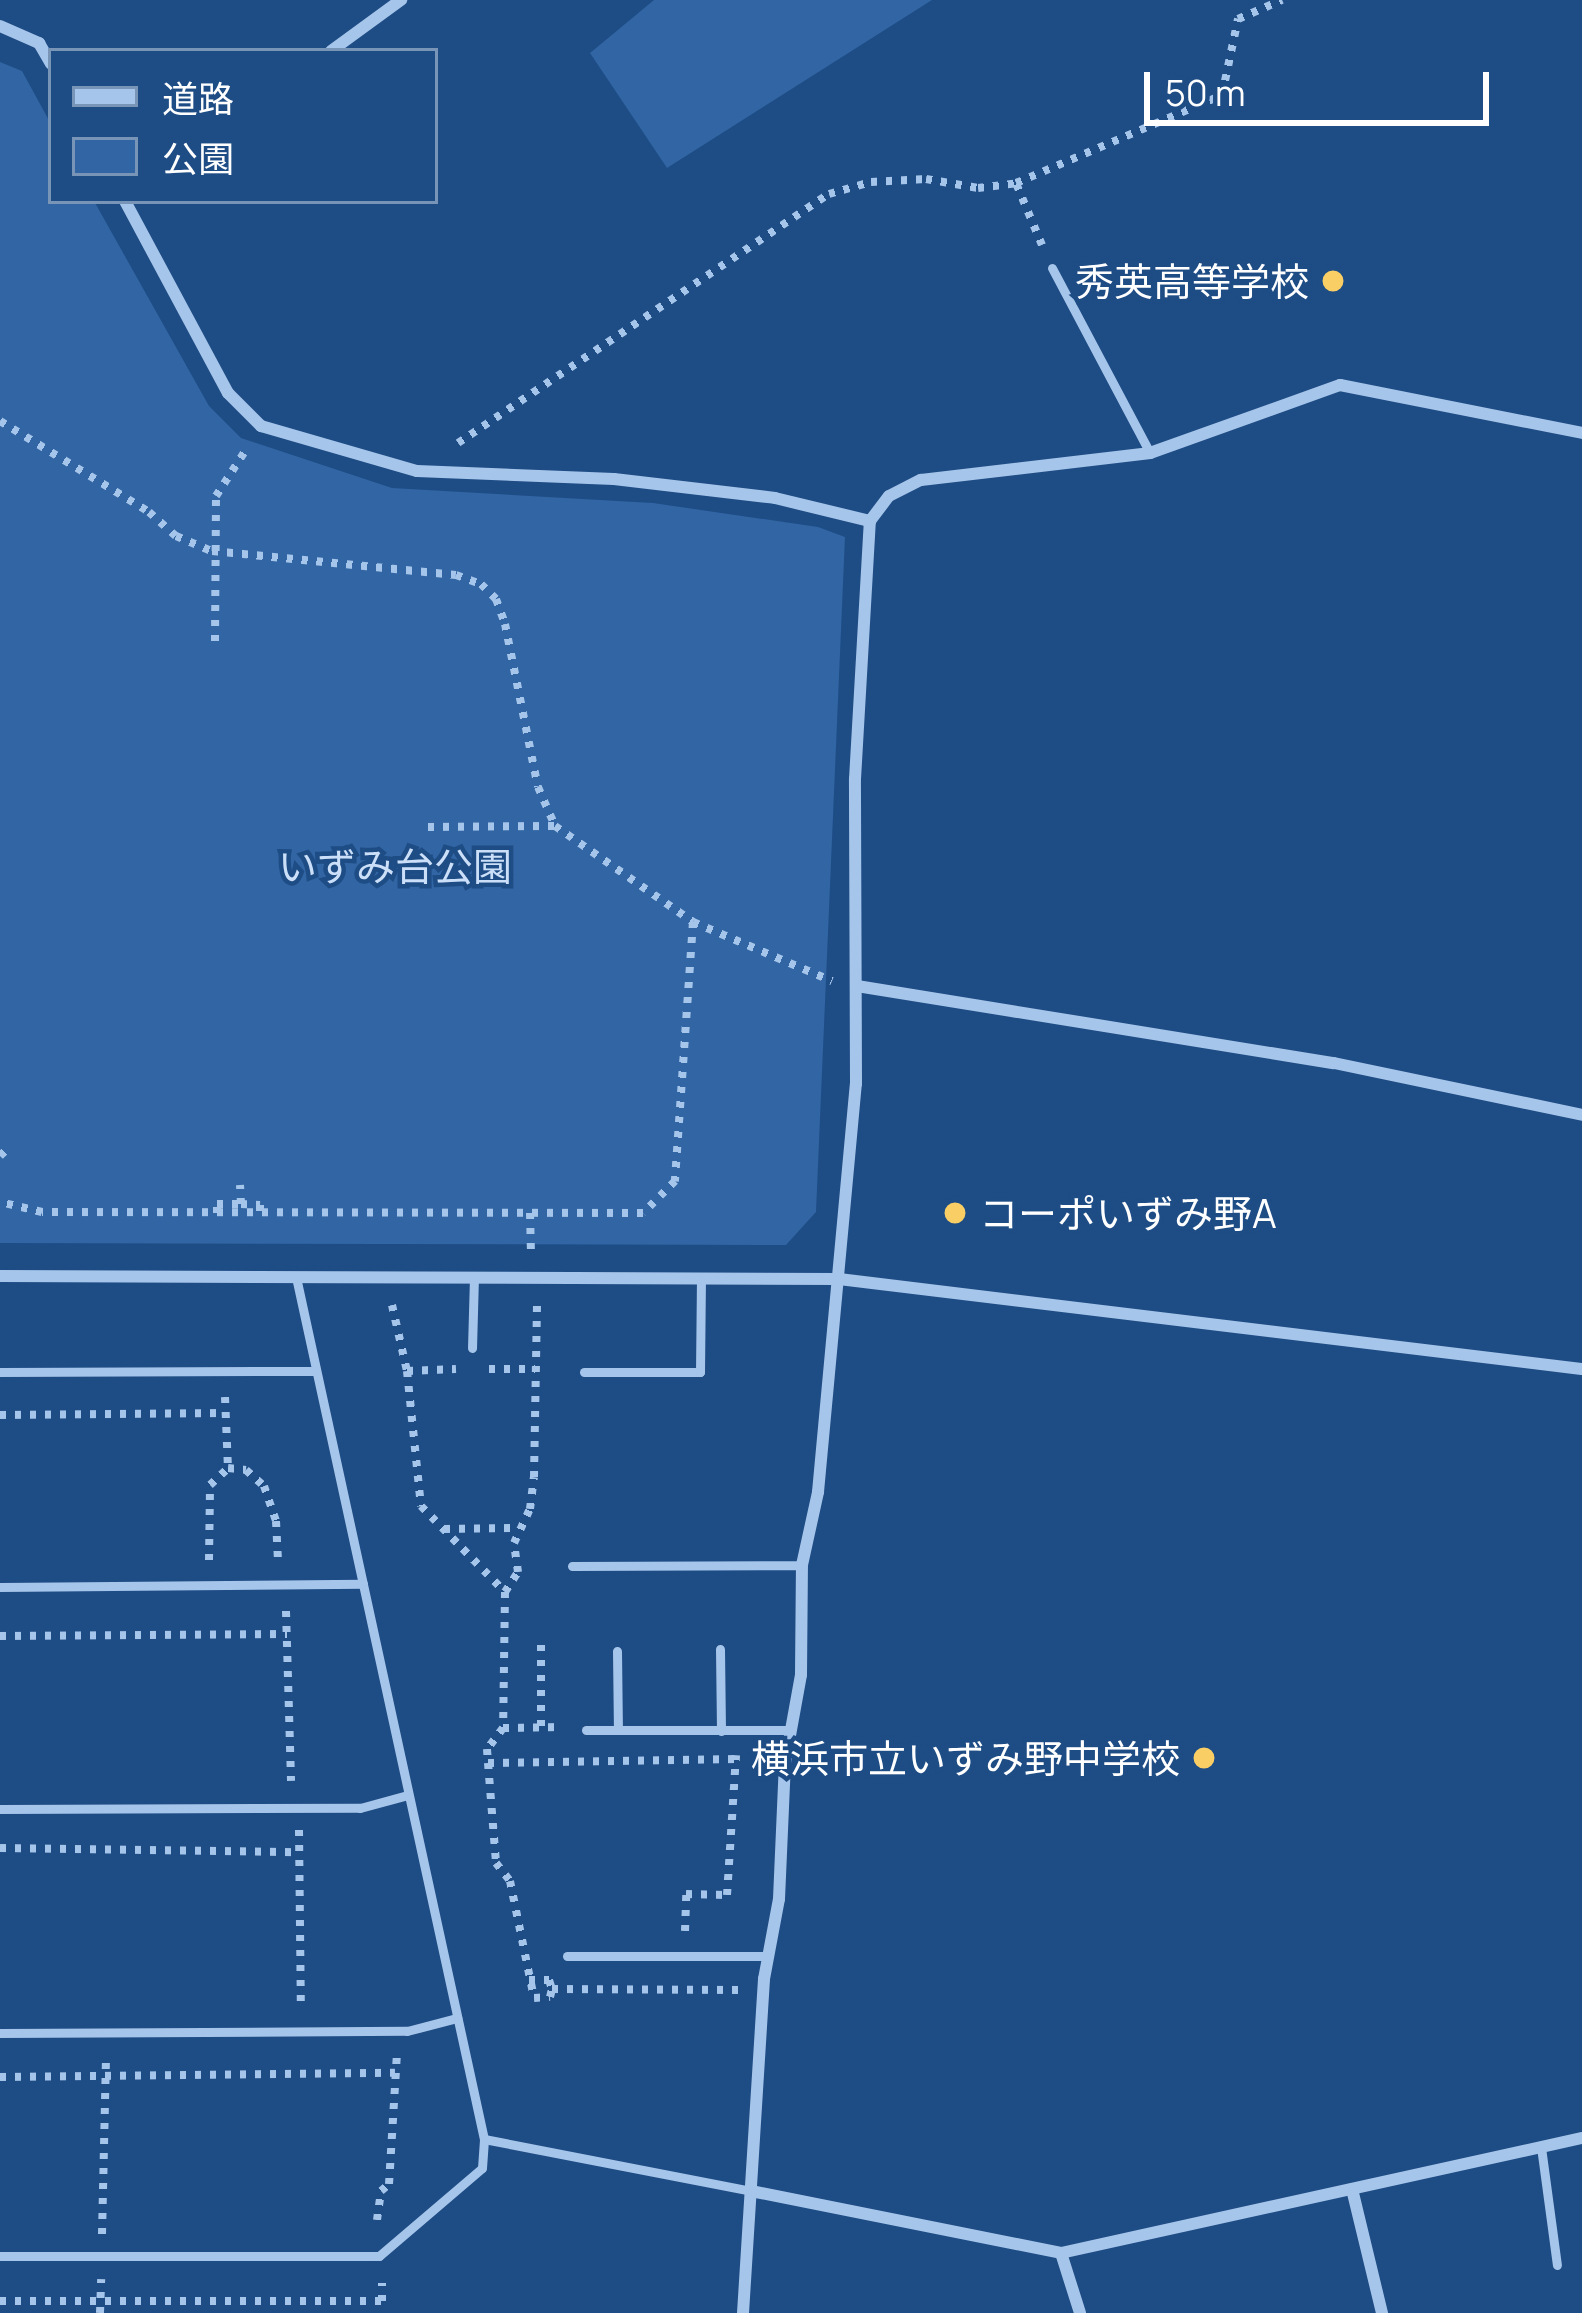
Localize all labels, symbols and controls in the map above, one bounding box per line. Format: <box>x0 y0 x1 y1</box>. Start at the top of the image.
legend <box>48 48 438 204</box>
scale bar <box>1150 48 1495 122</box>
text: 50 m <box>1165 68 1245 117</box>
text: 道路 <box>162 74 234 123</box>
text: 公園 <box>162 134 234 183</box>
place label: 秀英高等学校 <box>1075 258 1309 304</box>
marker: 秀英高等学校 <box>1320 268 1346 294</box>
park label: いずみ台公園 <box>278 843 512 889</box>
place label: コーポいずみ野A <box>979 1190 1277 1236</box>
marker: コーポいずみ野A <box>942 1200 968 1226</box>
place label: 横浜市立いずみ野中学校 <box>751 1735 1180 1781</box>
marker: 横浜市立いずみ野中学校 <box>1191 1745 1217 1771</box>

